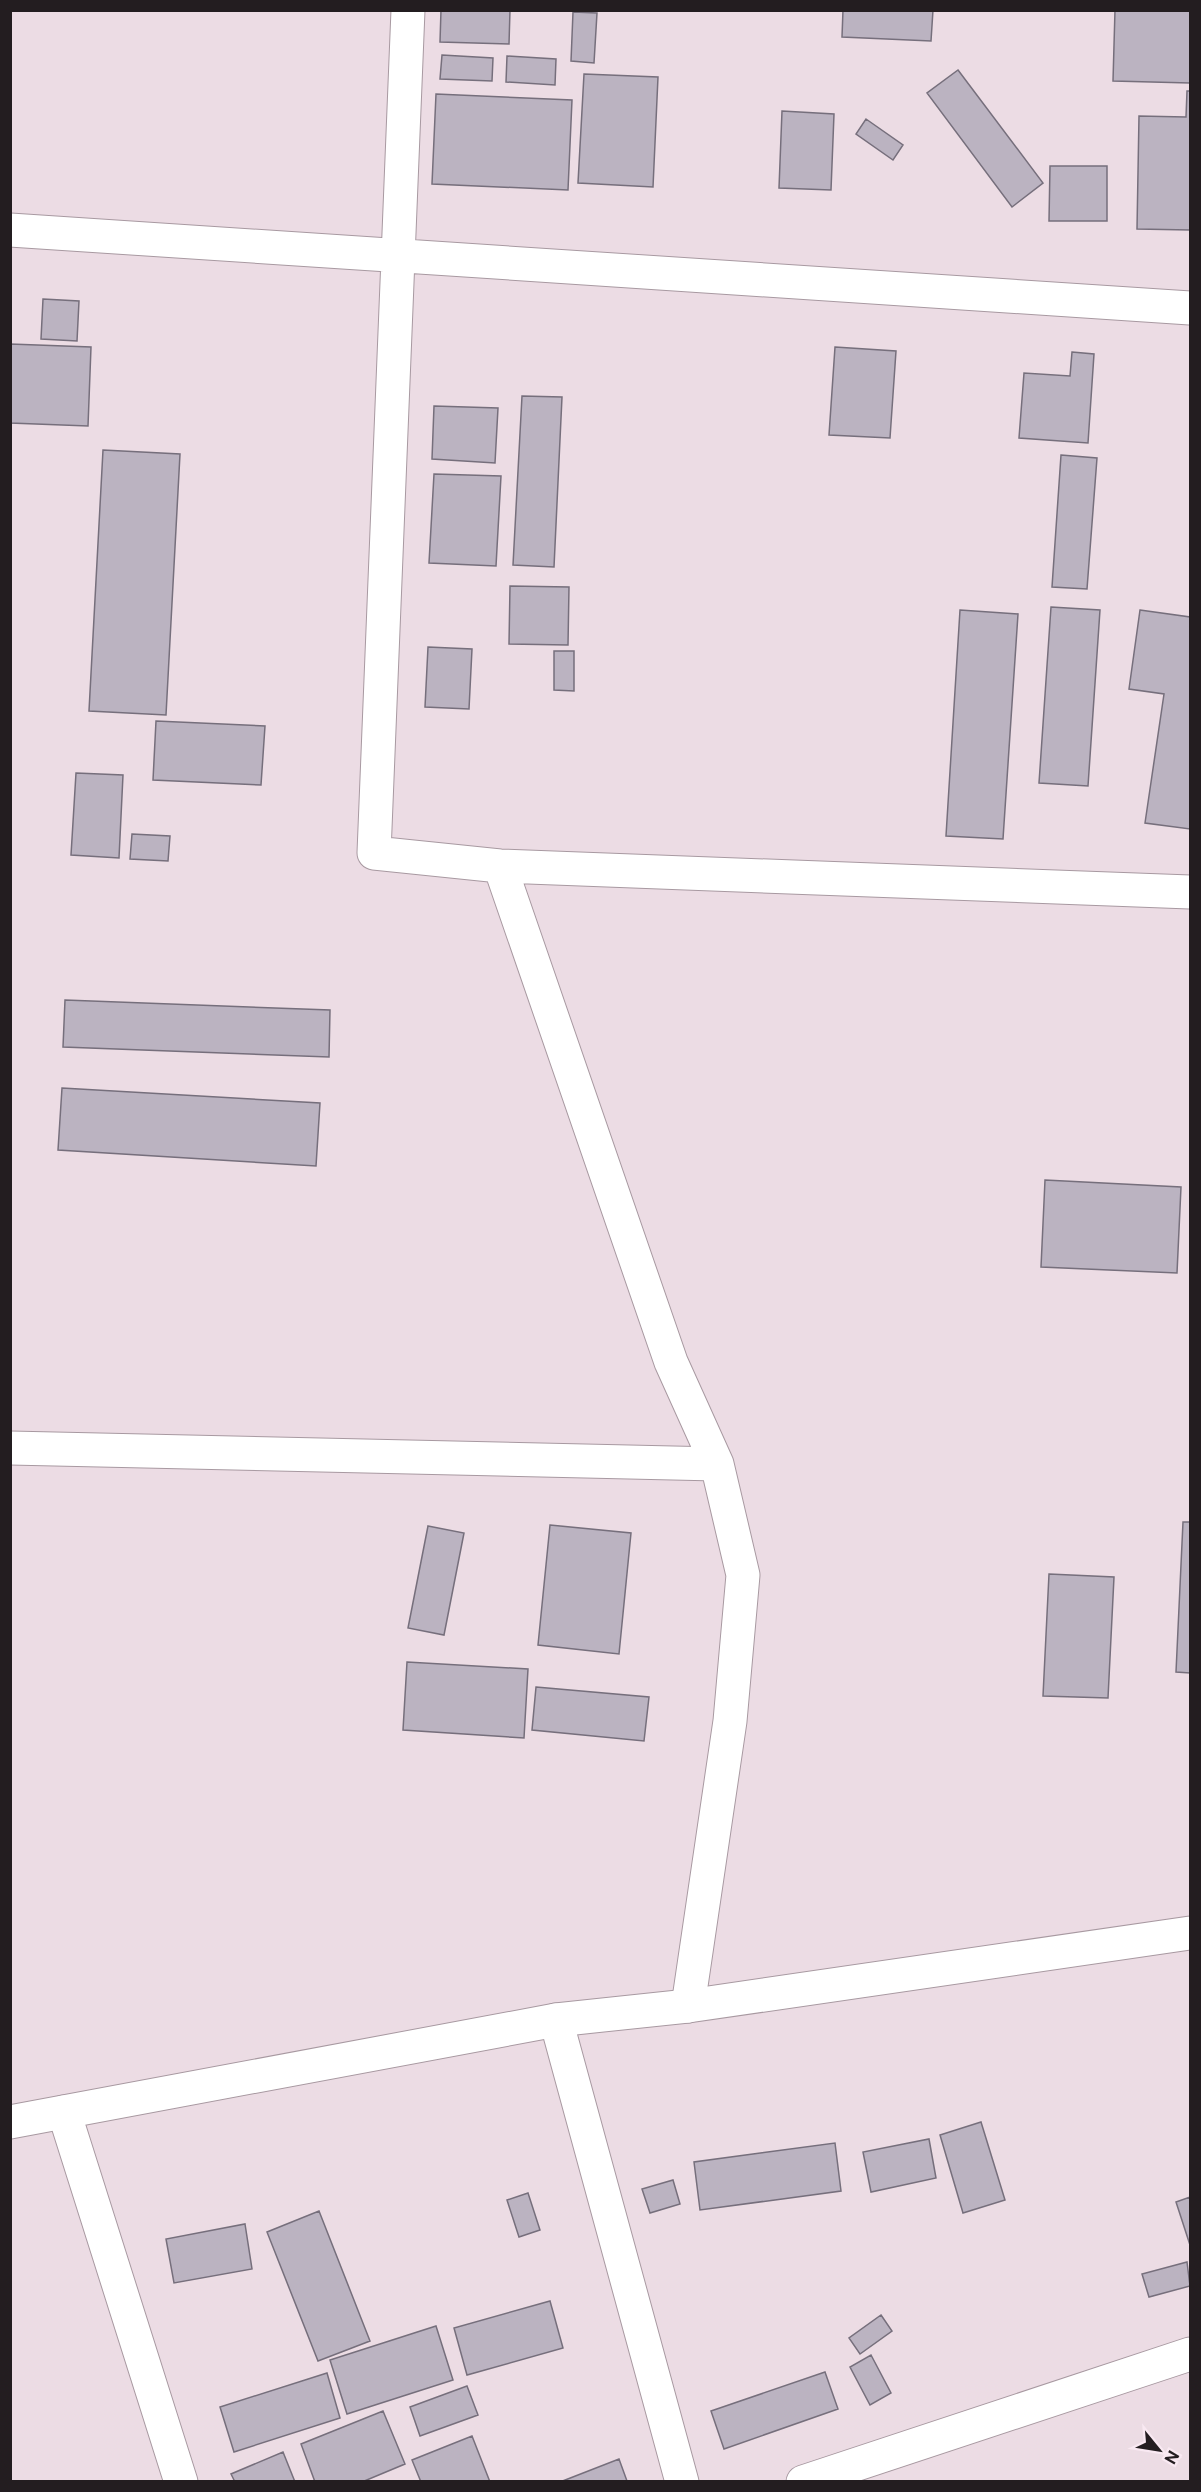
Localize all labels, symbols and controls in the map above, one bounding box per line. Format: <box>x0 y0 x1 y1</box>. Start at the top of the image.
north arrow <box>1129 2420 1189 2480</box>
text: N <box>1160 2447 1183 2467</box>

